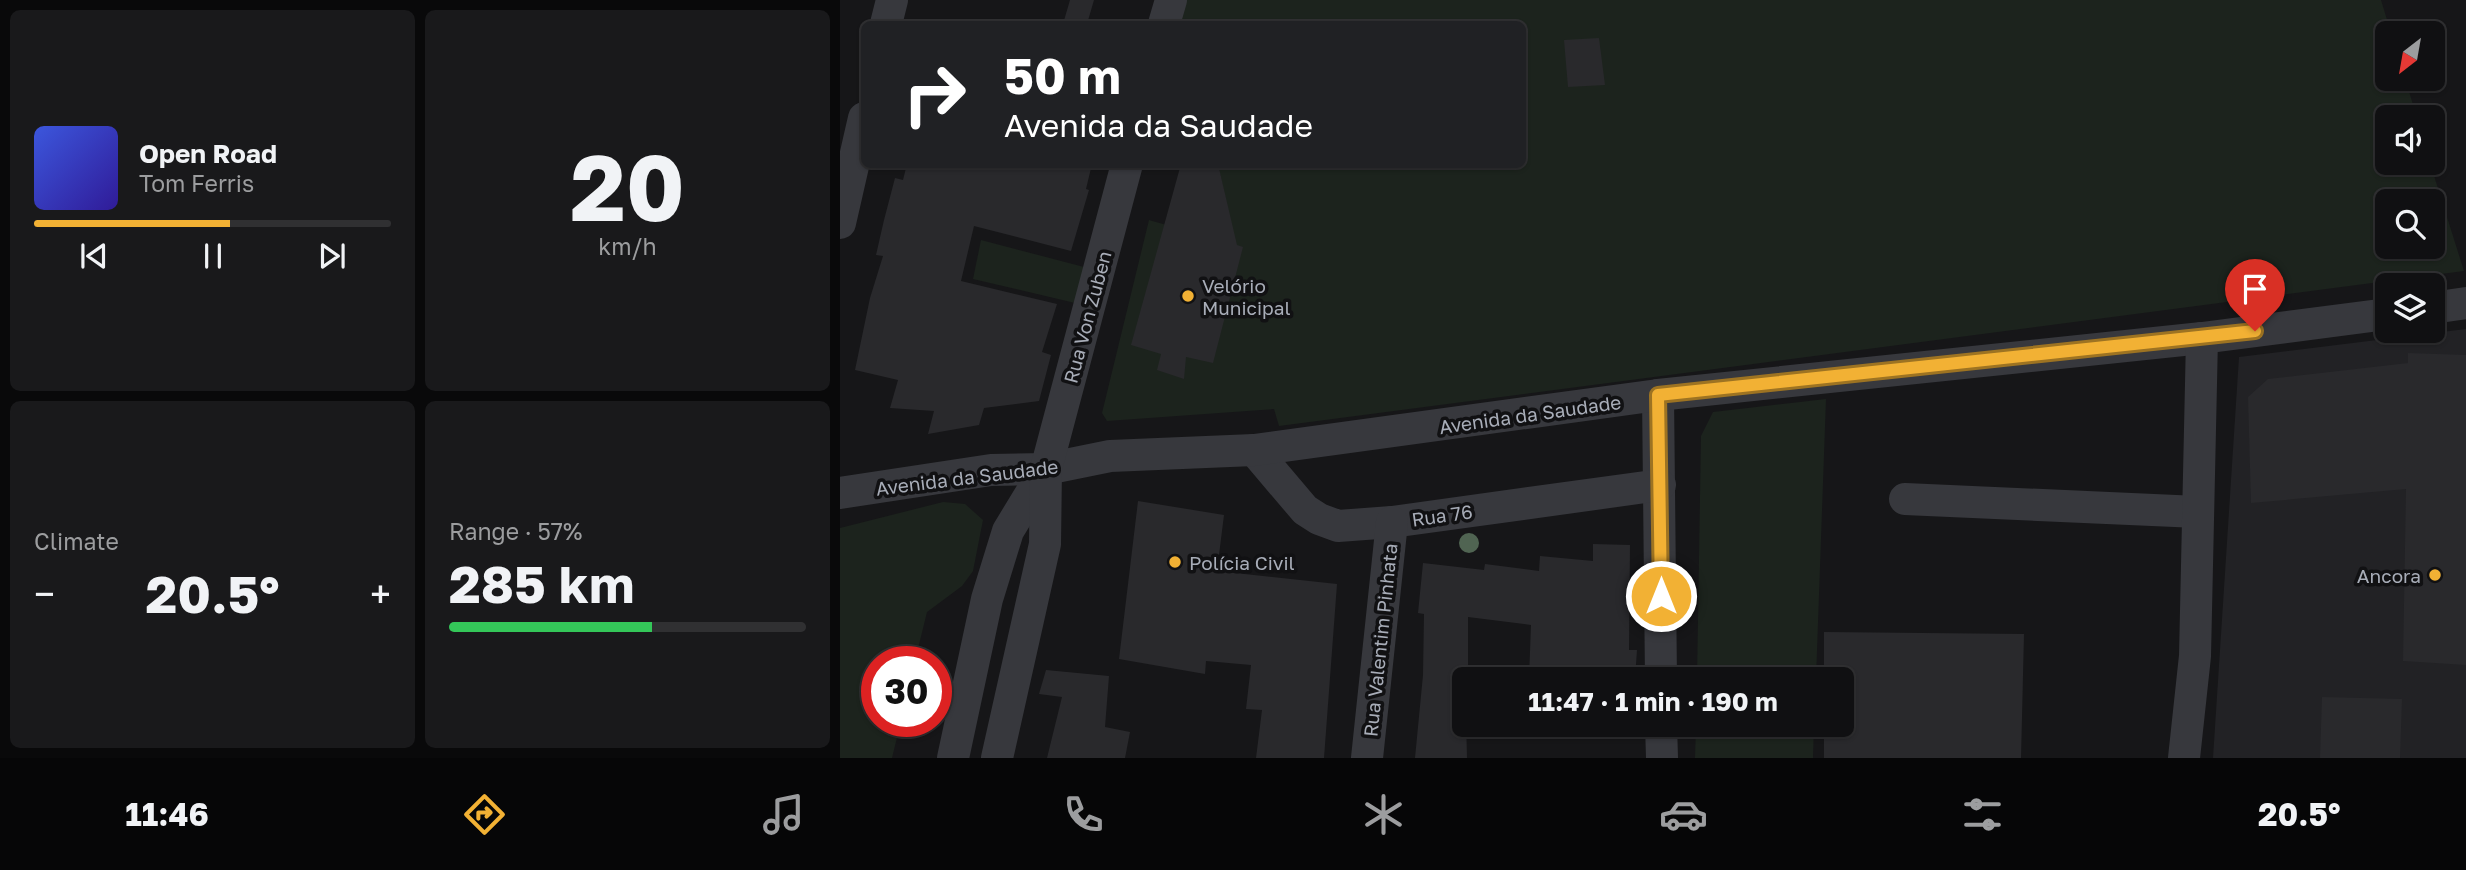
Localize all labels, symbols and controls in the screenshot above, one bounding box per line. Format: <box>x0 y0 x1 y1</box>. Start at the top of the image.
north arrow <box>2375 21 2445 91</box>
map controls <box>2375 21 2445 343</box>
text: 50 m <box>1004 46 1121 105</box>
icon: right <box>889 49 980 140</box>
button: sound <box>2375 105 2445 175</box>
text: Avenida da Saudade <box>1004 106 1313 144</box>
text: 20 <box>570 132 685 241</box>
text: Open Road <box>139 138 277 169</box>
text: Tom Ferris <box>139 169 254 197</box>
button: search <box>2375 189 2445 259</box>
text: km/h <box>598 232 657 260</box>
icon: previous <box>75 237 113 275</box>
icon: pause <box>194 237 232 275</box>
icon: next <box>313 237 351 275</box>
street label: Rua Von Zuben <box>1058 248 1116 386</box>
pin <box>2225 259 2285 331</box>
icon: arrive <box>2236 270 2274 308</box>
button: layers <box>2375 273 2445 343</box>
place label: Velório Municipal <box>1202 274 1291 319</box>
marker: Velório Municipal <box>1180 288 1196 304</box>
street label: Avenida da Saudade <box>1438 390 1622 438</box>
street label: Avenida da Saudade <box>875 454 1059 500</box>
street label: Rua 76 <box>1410 499 1474 531</box>
text: Range · 57% <box>449 517 582 545</box>
text: Climate <box>34 527 119 555</box>
street label: Rua Valentim Pinhata <box>1358 542 1402 738</box>
place label: Polícia Civil <box>1189 551 1295 574</box>
text: 285 km <box>449 552 634 614</box>
marker: Polícia Civil <box>1167 554 1183 570</box>
position arrow <box>1624 559 1698 633</box>
text: 20.5° <box>145 562 280 624</box>
place label: Ancora <box>2357 564 2421 587</box>
marker: Ancora <box>2427 567 2443 583</box>
text: − <box>34 571 55 616</box>
text: + <box>370 571 391 616</box>
speed limit sign: 30 <box>861 646 952 737</box>
text: 11:47 · 1 min · 190 m <box>1528 686 1778 717</box>
icon: directions <box>460 790 509 839</box>
icon: music <box>759 790 808 839</box>
icon: phone <box>1059 790 1108 839</box>
icon: climate <box>1359 790 1408 839</box>
icon: car <box>1659 790 1708 839</box>
icon: filters <box>1958 790 2007 839</box>
text: 11:46 <box>125 795 209 833</box>
text: 20.5° <box>2258 795 2341 833</box>

